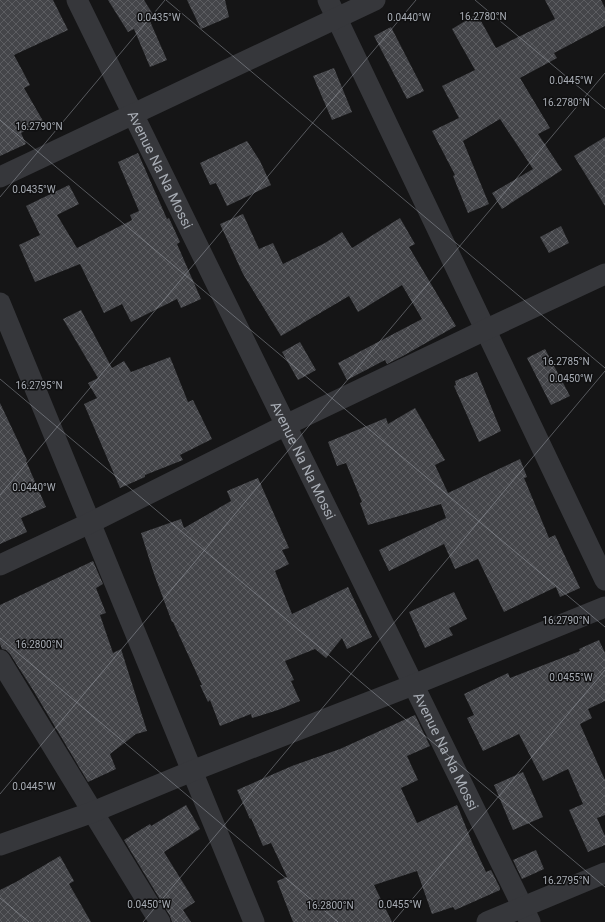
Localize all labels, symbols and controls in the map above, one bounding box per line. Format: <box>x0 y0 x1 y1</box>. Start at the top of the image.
text: 16.2780°N <box>459 11 507 22</box>
text: 0.0435°W <box>137 12 181 23</box>
text: 0.0440°W <box>387 12 431 23</box>
text: 0.0445°W <box>549 75 593 86</box>
text: 16.2780°N <box>542 97 590 108</box>
street label: Avenue Na Na Mossi <box>125 108 196 231</box>
text: 16.2790°N <box>15 121 63 132</box>
text: 0.0435°W <box>12 184 56 195</box>
text: 16.2785°N <box>542 356 590 367</box>
text: 0.0450°W <box>549 373 593 384</box>
text: 16.2795°N <box>15 380 63 391</box>
street label: Avenue Na Na Mossi <box>267 399 339 522</box>
text: 0.0440°W <box>12 482 56 493</box>
text: 16.2790°N <box>542 615 590 626</box>
text: 16.2800°N <box>15 639 63 650</box>
text: 0.0455°W <box>549 672 593 683</box>
street label: Avenue Na Na Mossi <box>410 690 482 813</box>
text: 0.0445°W <box>12 781 56 792</box>
text: 16.2795°N <box>542 875 590 886</box>
text: 0.0450°W <box>127 899 171 910</box>
text: 0.0455°W <box>378 899 422 910</box>
text: 16.2800°N <box>306 900 354 911</box>

